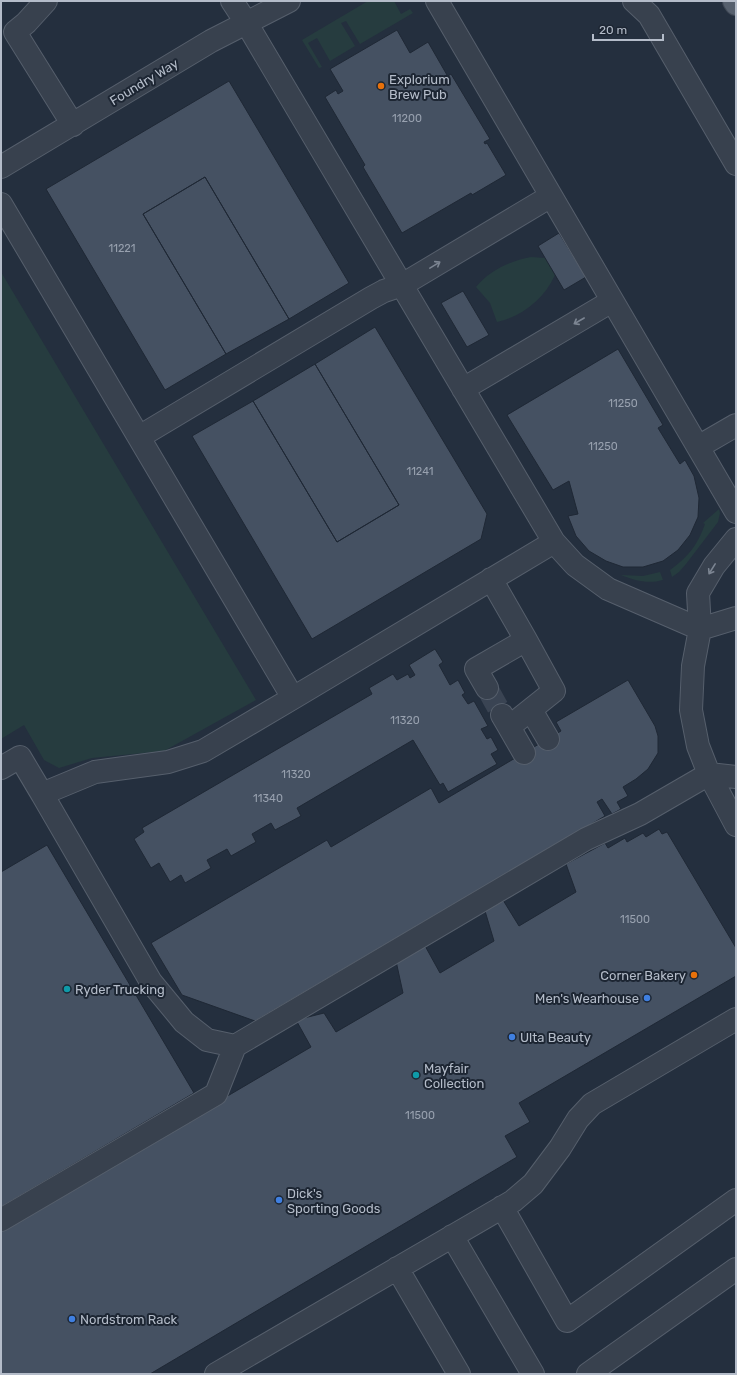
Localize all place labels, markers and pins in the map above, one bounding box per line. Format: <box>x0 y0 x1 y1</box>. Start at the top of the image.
place label: Explorium Brew Pub <box>389 72 450 102</box>
marker: Explorium Brew Pub <box>376 81 386 91</box>
place label: Corner Bakery <box>600 968 686 983</box>
marker: Corner Bakery <box>689 970 699 980</box>
place label: Ryder Trucking <box>75 982 165 998</box>
marker: Ryder Trucking <box>62 984 72 994</box>
place label: Men's Wearhouse <box>535 991 639 1006</box>
marker: Men's Wearhouse <box>642 993 652 1003</box>
place label: Ulta Beauty <box>520 1030 591 1045</box>
marker: Ulta Beauty <box>507 1032 517 1042</box>
place label: Mayfair Collection <box>424 1061 484 1091</box>
marker: Mayfair Collection <box>411 1070 421 1080</box>
place label: Dick's Sporting Goods <box>287 1186 381 1217</box>
marker: Dick's Sporting Goods <box>274 1195 284 1205</box>
place label: Nordstrom Rack <box>80 1312 178 1327</box>
marker: Nordstrom Rack <box>67 1314 77 1324</box>

